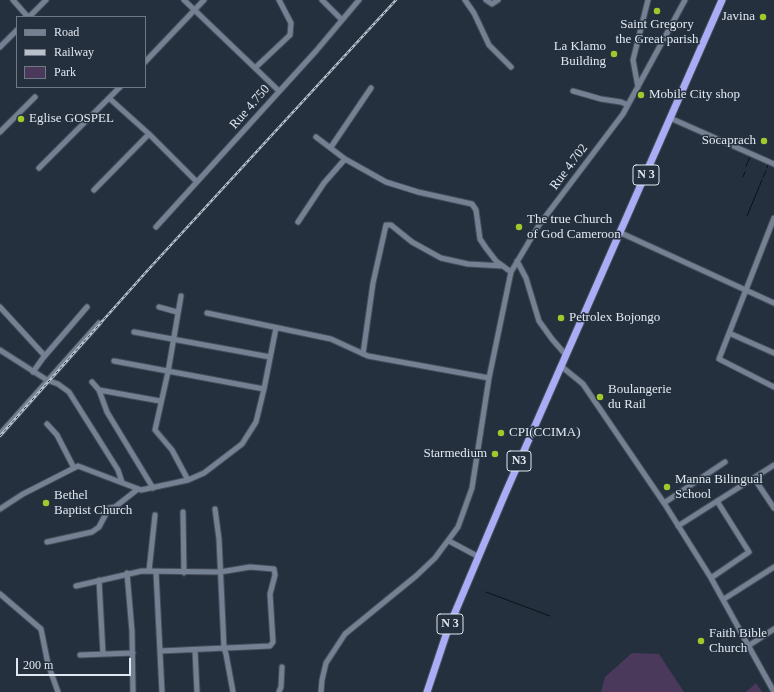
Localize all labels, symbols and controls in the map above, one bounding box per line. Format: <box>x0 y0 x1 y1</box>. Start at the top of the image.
marker: Saint Gregory the Great parish <box>652 6 662 16</box>
place label: Javina <box>722 9 755 25</box>
marker: Javina <box>758 12 768 22</box>
legend <box>16 16 146 88</box>
place label: Saint Gregory the Great parish <box>615 17 699 48</box>
text: Road <box>54 25 79 39</box>
place label: La Klamo Building <box>554 39 606 70</box>
text: Railway <box>54 45 94 59</box>
marker: La Klamo Building <box>609 49 619 59</box>
text: Park <box>54 65 76 79</box>
street label: Rue 4.750 <box>227 82 273 132</box>
place label: Mobile City shop <box>649 87 740 103</box>
marker: Mobile City shop <box>636 90 646 100</box>
place label: Eglise GOSPEL <box>29 111 114 127</box>
marker: Eglise GOSPEL <box>16 114 26 124</box>
place label: Socaprach <box>702 133 756 149</box>
marker: Socaprach <box>759 136 769 146</box>
street label: Rue 4.702 <box>547 141 591 193</box>
road number: N 3 <box>633 165 659 185</box>
place label: The true Church of God Cameroon <box>527 212 621 243</box>
marker: The true Church of God Cameroon <box>514 222 524 232</box>
place label: Petrolex Bojongo <box>569 310 660 326</box>
marker: Petrolex Bojongo <box>556 313 566 323</box>
place label: Boulangerie du Rail <box>608 382 672 413</box>
marker: Boulangerie du Rail <box>595 392 605 402</box>
place label: CPI(CCIMA) <box>509 425 581 441</box>
marker: CPI(CCIMA) <box>496 428 506 438</box>
place label: Starmedium <box>423 446 487 462</box>
marker: Starmedium <box>490 449 500 459</box>
road number: N3 <box>507 451 531 471</box>
place label: Manna Bilingual School <box>675 472 763 503</box>
marker: Manna Bilingual School <box>662 482 672 492</box>
place label: Bethel Baptist Church <box>54 488 132 519</box>
marker: Bethel Baptist Church <box>41 498 51 508</box>
road number: N 3 <box>437 614 463 634</box>
place label: Faith Bible Church <box>709 626 767 657</box>
marker: Faith Bible Church <box>696 636 706 646</box>
scale bar <box>18 650 133 676</box>
text: 200 m <box>23 658 53 672</box>

